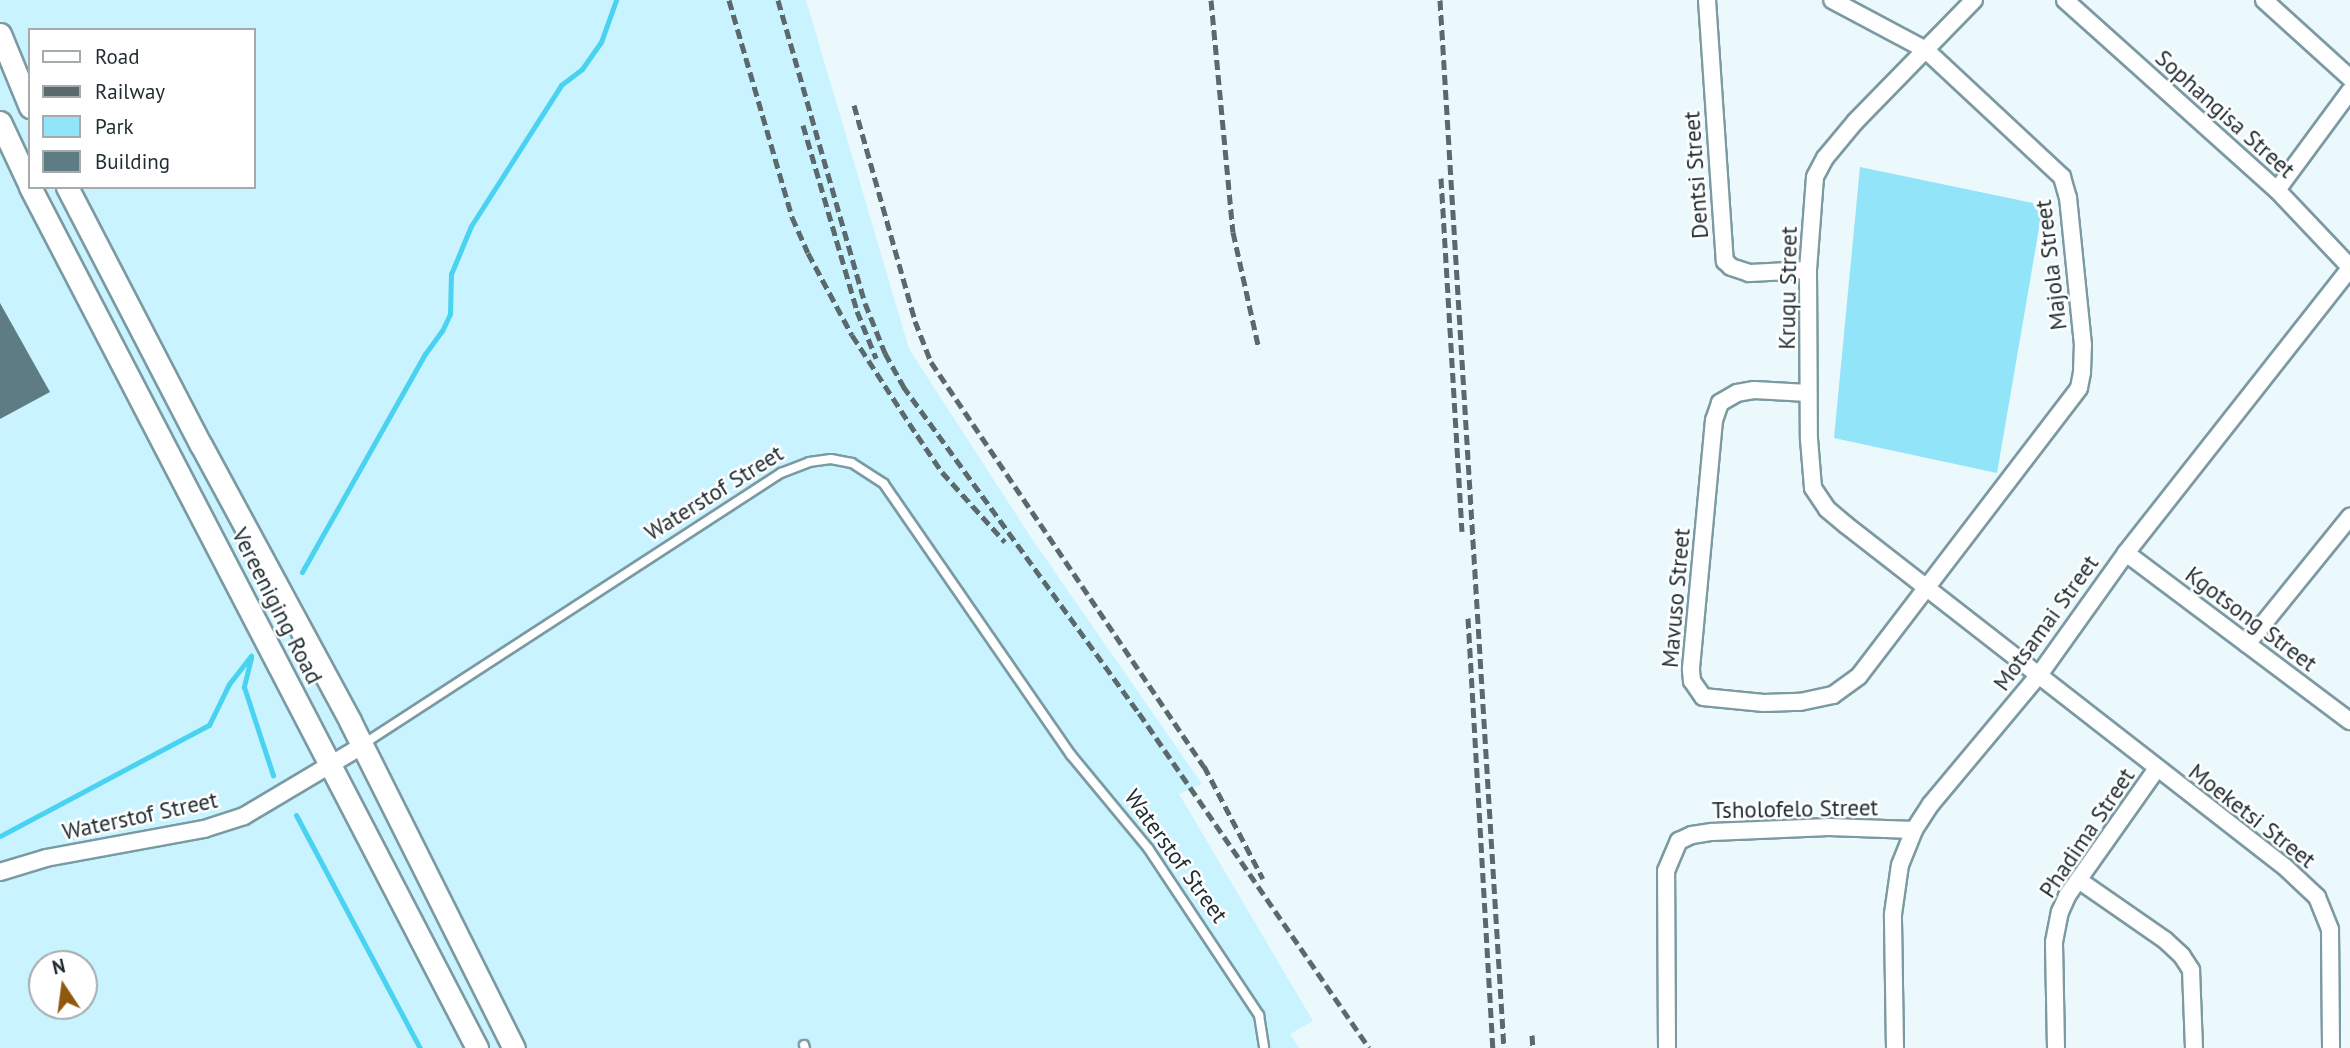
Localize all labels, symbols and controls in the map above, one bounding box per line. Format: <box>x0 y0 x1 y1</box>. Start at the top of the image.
legend <box>28 28 256 189</box>
text: Road <box>95 43 139 70</box>
street label: Sophangisa Street <box>2150 44 2300 184</box>
text: Railway <box>95 78 165 105</box>
street label: Dentsi Street <box>1678 110 1714 240</box>
text: Park <box>95 113 134 140</box>
text: Building <box>95 148 170 175</box>
street label: Majola Street <box>2029 198 2073 332</box>
street label: Kruqu Street <box>1773 226 1803 350</box>
street label: Waterstof Street <box>640 439 788 547</box>
street label: Vereeniging Road <box>226 523 328 689</box>
street label: Mavuso Street <box>1656 527 1696 669</box>
street label: Motsamai Street <box>1988 550 2104 696</box>
street label: Kgotsong Street <box>2180 561 2322 677</box>
street label: Moeketsi Street <box>2183 758 2321 874</box>
street label: Phadima Street <box>2034 763 2140 903</box>
street label: Waterstof Street <box>1118 784 1234 928</box>
street label: Waterstof Street <box>60 786 220 846</box>
street label: Tsholofelo Street <box>1712 794 1878 824</box>
north arrow <box>28 950 98 1020</box>
text: N <box>50 953 67 980</box>

